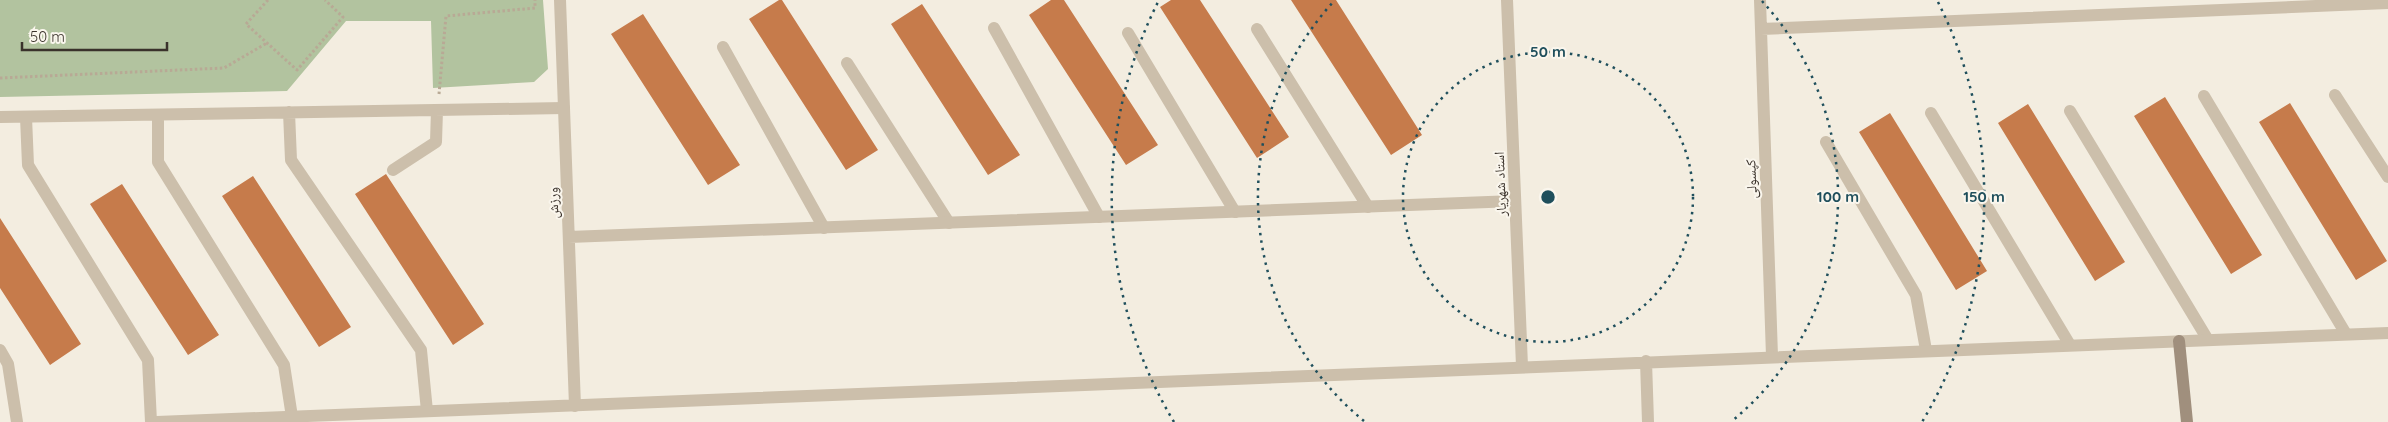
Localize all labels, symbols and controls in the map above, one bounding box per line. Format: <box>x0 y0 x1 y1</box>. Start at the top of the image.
scale bar <box>22 20 168 52</box>
text: 50 m <box>30 27 65 46</box>
text: 50 m <box>1530 42 1566 61</box>
street label: استاد شهریار <box>1490 151 1510 218</box>
street label: کپسولی <box>1741 159 1761 199</box>
street label: ورزش <box>543 187 563 219</box>
text: 100 m <box>1817 187 1859 206</box>
text: 150 m <box>1963 187 2005 206</box>
centre of rings <box>1539 188 1557 206</box>

